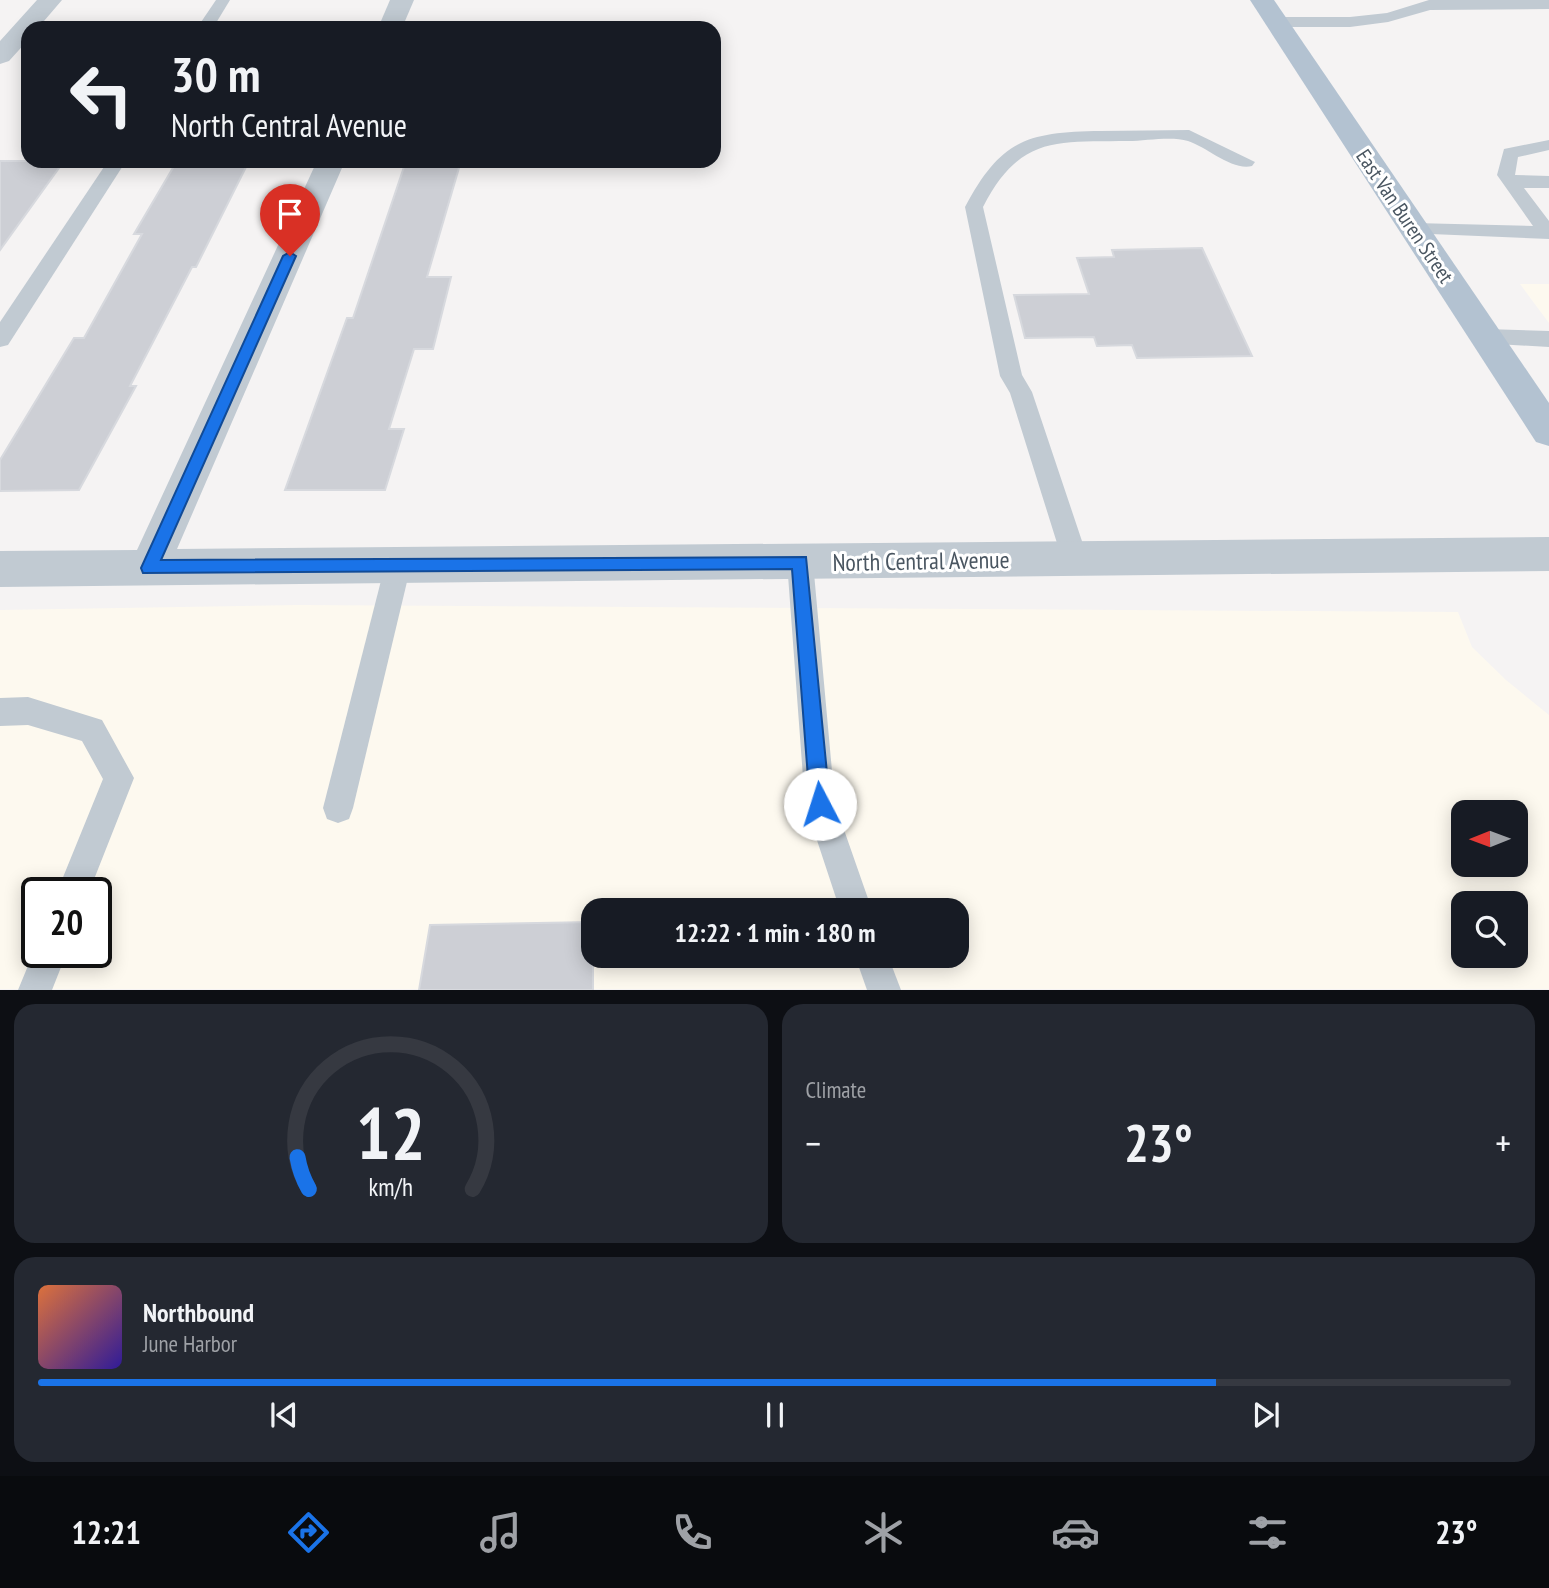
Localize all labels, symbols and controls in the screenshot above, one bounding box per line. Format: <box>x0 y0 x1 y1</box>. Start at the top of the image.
text: 30 m <box>171 42 260 106</box>
icon: left <box>56 49 147 140</box>
text: North Central Avenue <box>171 104 407 146</box>
street label: East Van Buren Street <box>1350 144 1460 288</box>
pin <box>260 184 320 256</box>
icon: arrive <box>271 195 309 233</box>
street label: North Central Avenue <box>832 544 1010 578</box>
position arrow <box>783 767 857 841</box>
north arrow <box>1451 800 1528 877</box>
map controls <box>1451 800 1528 968</box>
speed limit sign: 20 <box>21 877 112 968</box>
button: search <box>1451 891 1528 968</box>
text: 12:22 · 1 min · 180 m <box>675 916 875 949</box>
text: Climate <box>806 1075 866 1104</box>
text: 12 <box>356 1086 426 1180</box>
text: 23° <box>1124 1109 1193 1176</box>
text: − <box>806 1118 821 1167</box>
text: + <box>1495 1118 1511 1167</box>
text: km/h <box>369 1171 413 1203</box>
text: Northbound <box>143 1296 254 1329</box>
text: June Harbor <box>143 1329 237 1358</box>
icon: previous <box>265 1396 303 1434</box>
icon: pause <box>756 1396 794 1434</box>
icon: next <box>1247 1396 1285 1434</box>
icon: directions <box>284 1508 333 1557</box>
icon: music <box>476 1508 525 1557</box>
icon: phone <box>668 1508 717 1557</box>
icon: climate <box>859 1508 908 1557</box>
icon: car <box>1051 1508 1100 1557</box>
icon: filters <box>1243 1508 1292 1557</box>
text: 12:21 <box>71 1511 141 1553</box>
text: 23° <box>1435 1511 1478 1553</box>

